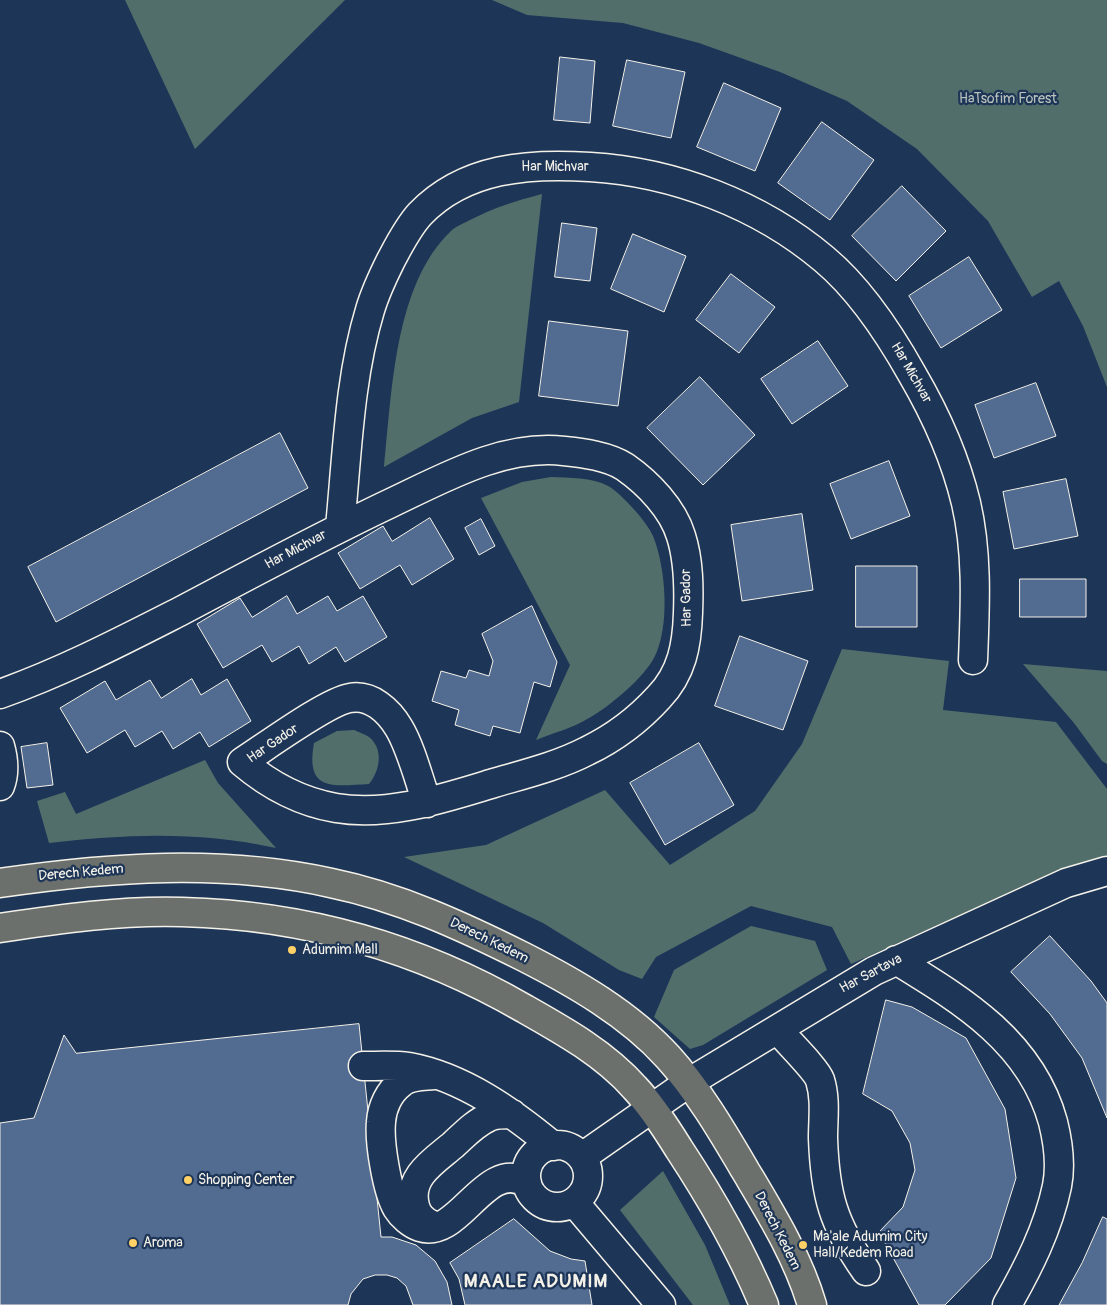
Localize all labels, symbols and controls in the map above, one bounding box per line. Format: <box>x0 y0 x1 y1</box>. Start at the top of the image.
park label: HaTsofim Forest <box>959 91 1057 107</box>
street label: Har Michvar <box>521 159 589 175</box>
street label: Har Michvar <box>887 340 935 406</box>
street label: Har Michvar <box>262 527 330 573</box>
street label: Har Gador <box>678 569 696 627</box>
street label: Har Gador <box>244 721 302 767</box>
street label: Derech Kedem <box>38 861 124 885</box>
street label: Derech Kedem <box>447 915 531 967</box>
place label: Adumim Mall <box>302 942 378 958</box>
marker: Adumim Mall <box>286 944 298 956</box>
street label: Har Sartava <box>837 951 905 997</box>
place label: Shopping Center <box>198 1172 295 1188</box>
marker: Shopping Center <box>182 1174 194 1186</box>
street label: Derech Kedem <box>750 1189 804 1273</box>
place label: Ma'ale Adumim City Hall/Kedem Road <box>813 1229 928 1262</box>
place label: Aroma <box>143 1235 183 1251</box>
marker: Aroma <box>127 1237 139 1249</box>
marker: Ma'ale Adumim City Hall/Kedem Road <box>797 1239 809 1251</box>
district label: MAALE ADUMIM <box>462 1271 610 1293</box>

